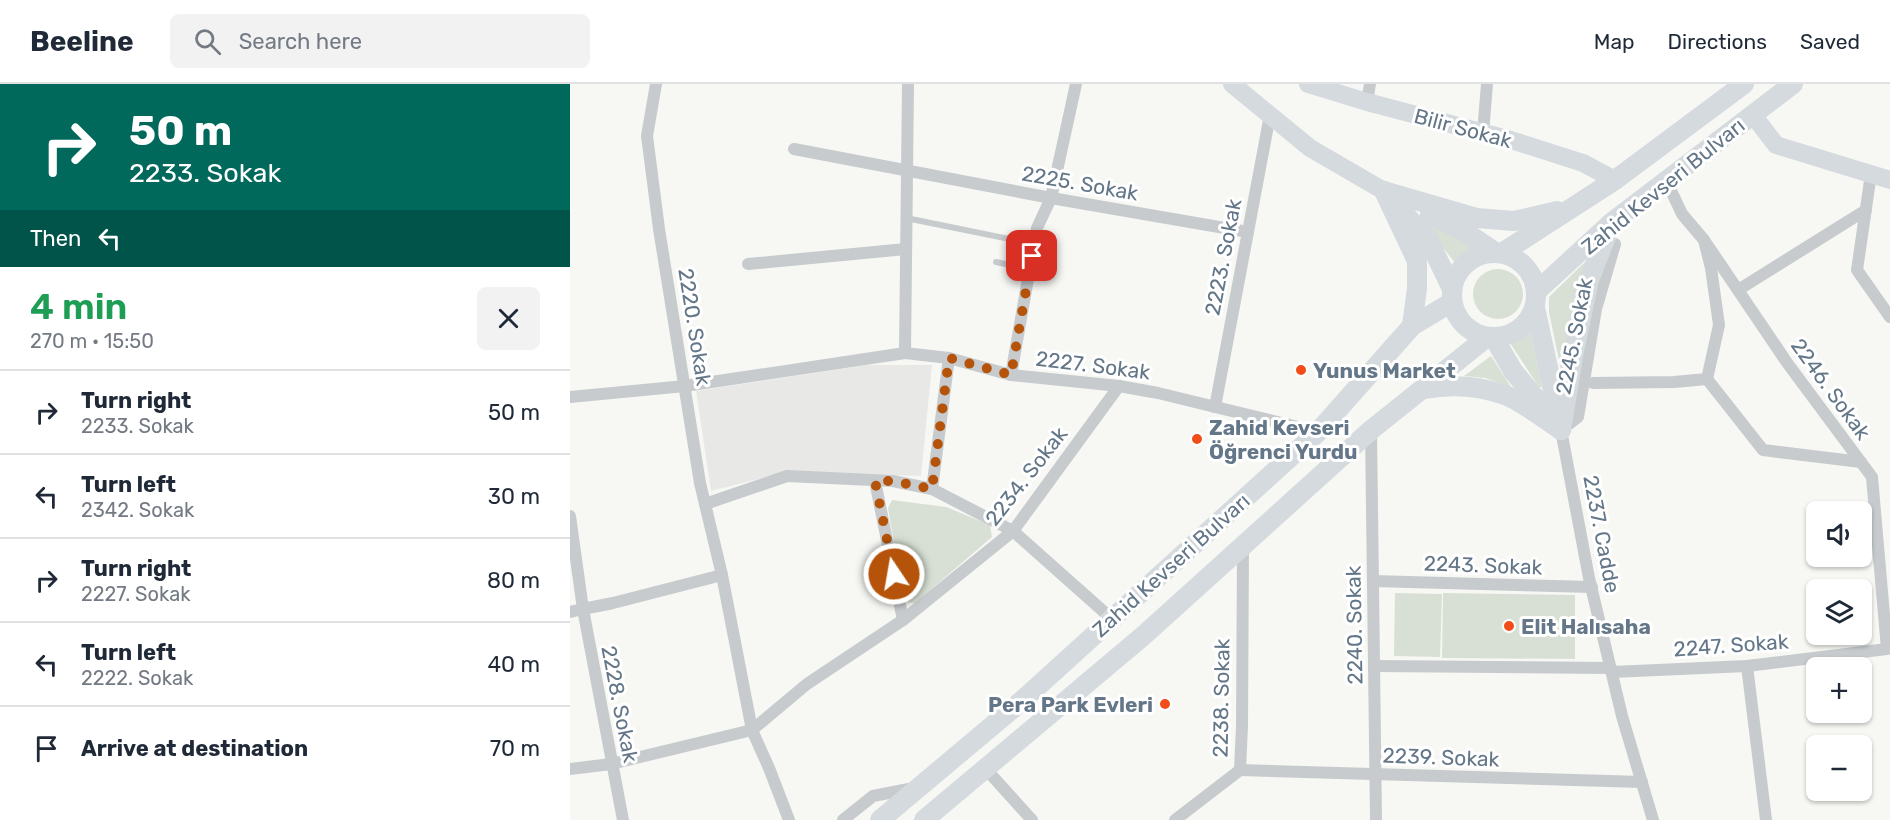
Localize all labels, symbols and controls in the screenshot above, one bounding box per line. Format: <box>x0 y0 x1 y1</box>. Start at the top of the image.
search box <box>170 14 590 68</box>
text: Beeline <box>30 25 134 58</box>
icon: search <box>191 25 224 58</box>
text: Search here <box>239 28 362 55</box>
text: Map <box>1594 29 1635 54</box>
text: Directions <box>1668 29 1767 54</box>
text: Saved <box>1800 29 1860 54</box>
street label: Bilir Sokak <box>1411 103 1515 153</box>
text: 50 m <box>129 106 232 156</box>
icon: right <box>30 108 108 186</box>
street label: Zahid Kevseri Bulvarı <box>1576 113 1750 259</box>
text: 2233. Sokak <box>129 157 281 189</box>
street label: 2225. Sokak <box>1020 160 1140 206</box>
street label: 2223. Sokak <box>1199 196 1247 317</box>
icon: left <box>93 222 126 255</box>
text: Then <box>30 225 81 252</box>
pin <box>1006 230 1057 281</box>
icon: arrive <box>1015 239 1048 272</box>
street label: 2220. Sokak <box>673 266 717 388</box>
street label: 2245. Sokak <box>1550 275 1598 396</box>
text: 4 min <box>30 285 127 328</box>
button: close <box>477 287 540 350</box>
text: 270 m · 15:50 <box>30 329 154 353</box>
street label: 2246. Sokak <box>1786 334 1876 445</box>
street label: 2227. Sokak <box>1034 346 1152 384</box>
place label: Yunus Market <box>1313 358 1456 383</box>
marker: Yunus Market <box>1294 363 1308 377</box>
text: Turn right <box>81 387 191 414</box>
icon: right <box>30 396 63 429</box>
text: 50 m <box>488 399 540 426</box>
text: 2233. Sokak <box>81 414 194 438</box>
place label: Zahid Kevseri Öğrenci Yurdu <box>1209 415 1358 464</box>
street label: 2234. Sokak <box>980 421 1072 530</box>
marker: Zahid Kevseri Öğrenci Yurdu <box>1190 432 1204 446</box>
text: Turn left <box>81 471 176 498</box>
street label: 2237. Cadde <box>1578 473 1626 595</box>
icon: left <box>30 480 63 513</box>
text: 30 m <box>488 483 540 510</box>
street label: Zahid Kevseri Bulvarı <box>1087 488 1255 642</box>
text: 2342. Sokak <box>81 498 194 522</box>
map controls <box>1806 501 1872 801</box>
button: sound <box>1806 501 1872 567</box>
position arrow <box>862 542 926 606</box>
street label: 2243. Sokak <box>1423 550 1543 580</box>
text: Turn right <box>81 555 191 582</box>
icon: right <box>30 564 63 597</box>
street label: 2240. Sokak <box>1340 565 1368 685</box>
text: 80 m <box>487 567 540 594</box>
button: layers <box>1806 579 1872 645</box>
text: 2227. Sokak <box>81 582 191 606</box>
place label: Elit Halısaha <box>1521 614 1651 639</box>
marker: Elit Halısaha <box>1502 619 1516 633</box>
street label: 2247. Sokak <box>1673 629 1789 661</box>
street label: 2238. Sokak <box>1207 638 1235 758</box>
text: Turn left <box>81 639 176 666</box>
street label: 2228. Sokak <box>596 643 644 765</box>
icon: left <box>30 648 63 681</box>
text: 40 m <box>487 651 540 678</box>
button: + <box>1806 657 1872 723</box>
text: 2222. Sokak <box>81 666 193 690</box>
place label: Pera Park Evleri <box>988 692 1153 717</box>
marker: Pera Park Evleri <box>1158 697 1172 711</box>
icon: arrive <box>30 732 63 765</box>
text: Arrive at destination <box>81 735 308 762</box>
text: 70 m <box>490 735 540 762</box>
button: − <box>1806 735 1872 801</box>
street label: 2239. Sokak <box>1382 742 1500 772</box>

